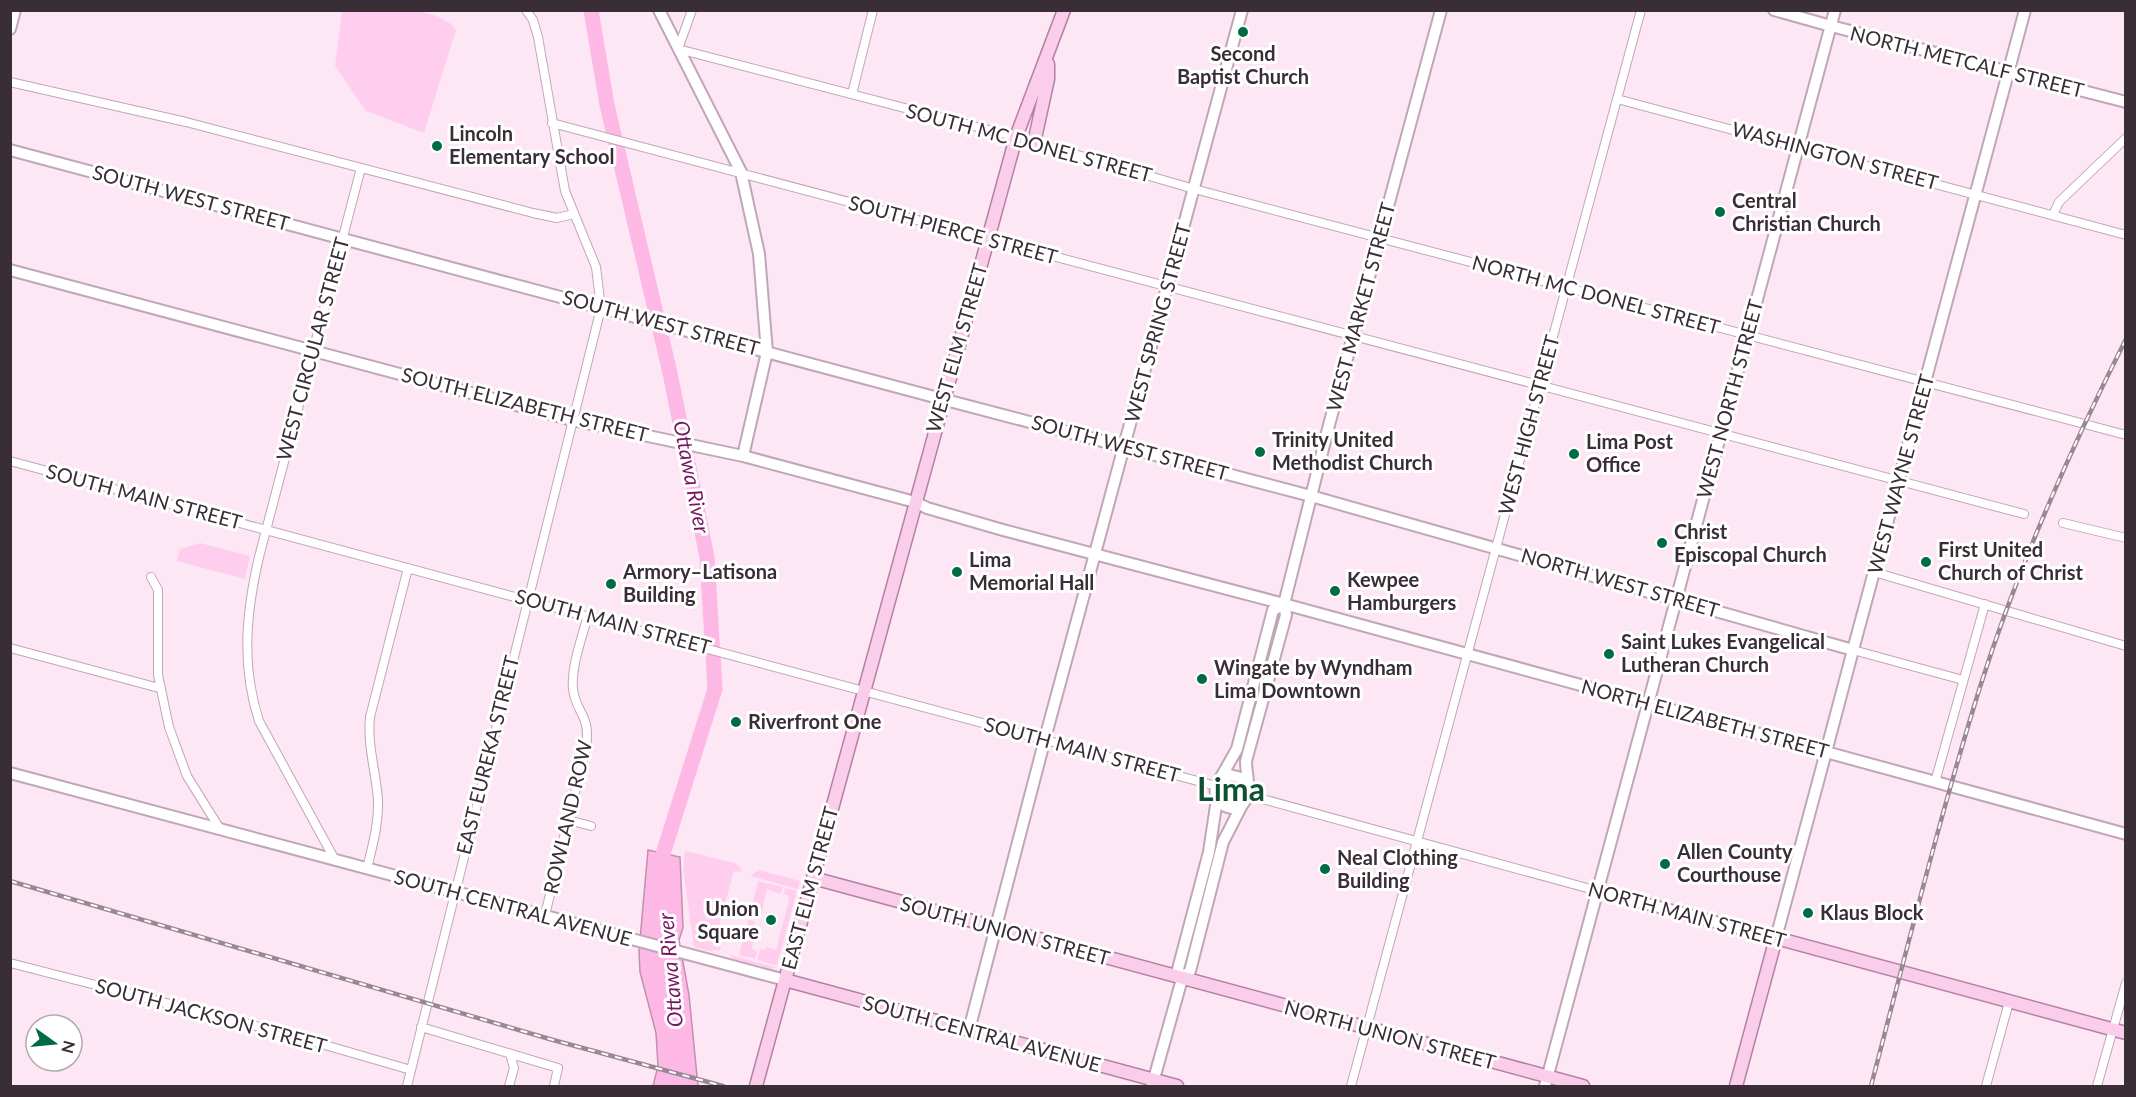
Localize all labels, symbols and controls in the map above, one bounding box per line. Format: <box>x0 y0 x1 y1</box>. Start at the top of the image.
street label: NORTH METCALF STREET <box>1848 20 2087 102</box>
marker: Second Baptist Church <box>1236 25 1250 39</box>
place label: Second Baptist Church <box>1177 41 1309 88</box>
street label: SOUTH MC DONEL STREET <box>904 98 1155 187</box>
street label: WASHINGTON STREET <box>1729 116 1941 194</box>
place label: Lincoln Elementary School <box>449 121 614 168</box>
marker: Lincoln Elementary School <box>430 139 444 153</box>
street label: SOUTH WEST STREET <box>90 159 293 235</box>
place label: Central Christian Church <box>1732 188 1881 235</box>
street label: SOUTH PIERCE STREET <box>846 190 1061 269</box>
street label: WEST MARKET STREET <box>1321 199 1400 414</box>
marker: Central Christian Church <box>1713 205 1727 219</box>
street label: WEST SPRING STREET <box>1119 220 1195 425</box>
street label: WEST CIRCULAR STREET <box>271 234 353 463</box>
street label: NORTH MC DONEL STREET <box>1470 249 1723 339</box>
street label: WEST ELM STREET <box>920 260 992 435</box>
street label: SOUTH WEST STREET <box>560 284 763 360</box>
street label: WEST NORTH STREET <box>1691 296 1767 501</box>
street label: WEST HIGH STREET <box>1492 332 1564 517</box>
street label: SOUTH ELIZABETH STREET <box>399 362 651 446</box>
street label: WEST WAYNE STREET <box>1862 371 1938 576</box>
street label: SOUTH WEST STREET <box>1029 409 1232 485</box>
water label: Ottawa River <box>669 418 716 536</box>
place label: Trinity United Methodist Church <box>1272 427 1433 474</box>
place label: Lima Post Office <box>1586 429 1673 476</box>
marker: Trinity United Methodist Church <box>1253 445 1267 459</box>
marker: Lima Post Office <box>1567 447 1581 461</box>
street label: SOUTH MAIN STREET <box>44 458 245 534</box>
place label: Christ Episcopal Church <box>1674 519 1827 566</box>
marker: Christ Episcopal Church <box>1655 536 1669 550</box>
place label: First United Church of Christ <box>1938 537 2083 584</box>
street label: NORTH WEST STREET <box>1519 542 1722 622</box>
place label: Lima Memorial Hall <box>969 547 1094 594</box>
marker: First United Church of Christ <box>1919 555 1933 569</box>
place label: Armory–Latisona Building <box>622 559 777 606</box>
marker: Lima Memorial Hall <box>950 565 964 579</box>
place label: Kewpee Hamburgers <box>1347 567 1457 614</box>
marker: Armory–Latisona Building <box>604 577 618 591</box>
street label: SOUTH MAIN STREET <box>513 583 714 659</box>
marker: Kewpee Hamburgers <box>1328 584 1342 598</box>
place label: Saint Lukes Evangelical Lutheran Church <box>1621 629 1825 676</box>
marker: Saint Lukes Evangelical Lutheran Church <box>1602 647 1616 661</box>
street label: EAST EUREKA STREET <box>451 653 523 857</box>
place label: Wingate by Wyndham Lima Downtown <box>1214 655 1413 702</box>
marker: Wingate by Wyndham Lima Downtown <box>1195 672 1209 686</box>
street label: NORTH ELIZABETH STREET <box>1579 673 1832 763</box>
place label: Riverfront One <box>748 709 882 733</box>
street label: SOUTH MAIN STREET <box>982 711 1183 787</box>
marker: Riverfront One <box>729 715 743 729</box>
street label: ROWLAND ROW <box>538 737 596 896</box>
district label: Lima <box>1197 769 1265 808</box>
street label: EAST ELM STREET <box>776 803 842 972</box>
place label: Allen County Courthouse <box>1676 839 1793 886</box>
place label: Neal Clothing Building <box>1337 845 1458 892</box>
marker: Allen County Courthouse <box>1658 857 1672 871</box>
marker: Neal Clothing Building <box>1318 862 1332 876</box>
street label: SOUTH CENTRAL AVENUE <box>392 864 635 950</box>
street label: NORTH MAIN STREET <box>1586 876 1789 952</box>
street label: SOUTH UNION STREET <box>898 891 1113 970</box>
place label: Union Square <box>697 896 759 943</box>
place label: Klaus Block <box>1820 900 1924 924</box>
marker: Klaus Block <box>1801 906 1815 920</box>
water label: Ottawa River <box>652 911 687 1028</box>
marker: Union Square <box>764 913 778 927</box>
street label: SOUTH JACKSON STREET <box>93 973 330 1058</box>
street label: SOUTH CENTRAL AVENUE <box>861 990 1104 1076</box>
street label: NORTH UNION STREET <box>1282 994 1499 1074</box>
north arrow <box>24 1013 84 1073</box>
text: N <box>58 1039 80 1055</box>

